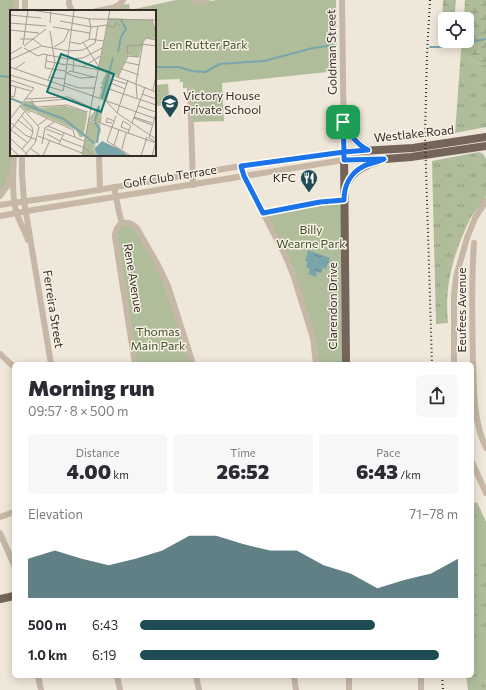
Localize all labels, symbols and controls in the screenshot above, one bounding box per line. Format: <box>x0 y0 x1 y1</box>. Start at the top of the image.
street label: Goldman Street <box>323 9 339 95</box>
inset map <box>10 10 156 156</box>
map controls <box>438 12 474 48</box>
button: locate <box>438 12 474 48</box>
park label: Len Rutter Park <box>162 37 248 51</box>
place label: Victory House Private School <box>183 88 261 116</box>
school or university icon: Victory House Private School <box>160 93 180 118</box>
pin <box>326 105 360 139</box>
icon: arrive <box>332 111 354 133</box>
street label: Westlake Road <box>373 122 455 144</box>
street label: Golf Club Terrace <box>122 162 218 190</box>
restaurant icon: KFC <box>299 168 319 193</box>
place label: KFC <box>273 170 296 184</box>
park label: Billy Wearne Park <box>276 222 346 250</box>
street label: Rene Avenue <box>122 242 146 313</box>
street label: Clarendon Drive <box>325 262 339 350</box>
street label: Eeufees Avenue <box>454 267 468 353</box>
street label: Ferreira Street <box>41 269 67 349</box>
park label: Thomas Main Park <box>130 324 186 352</box>
text: Morning run <box>28 374 155 401</box>
button: share <box>416 375 458 417</box>
text: 09:57 · 8 × 500 m <box>28 403 128 419</box>
text: Distance <box>76 446 120 459</box>
text: Time <box>230 446 256 459</box>
text: Pace <box>376 446 400 459</box>
text: 4.00 <box>67 459 111 483</box>
text: 26:52 <box>217 459 269 483</box>
text: 6:43 <box>356 459 398 483</box>
text: km <box>111 468 129 481</box>
text: /km <box>398 468 421 481</box>
text: Elevation <box>28 506 83 522</box>
text: 71–78 m <box>409 506 458 522</box>
text: 500 m <box>28 617 67 633</box>
text: 6:43 <box>92 617 118 633</box>
text: 1.0 km <box>28 647 67 663</box>
text: 6:19 <box>92 647 116 663</box>

